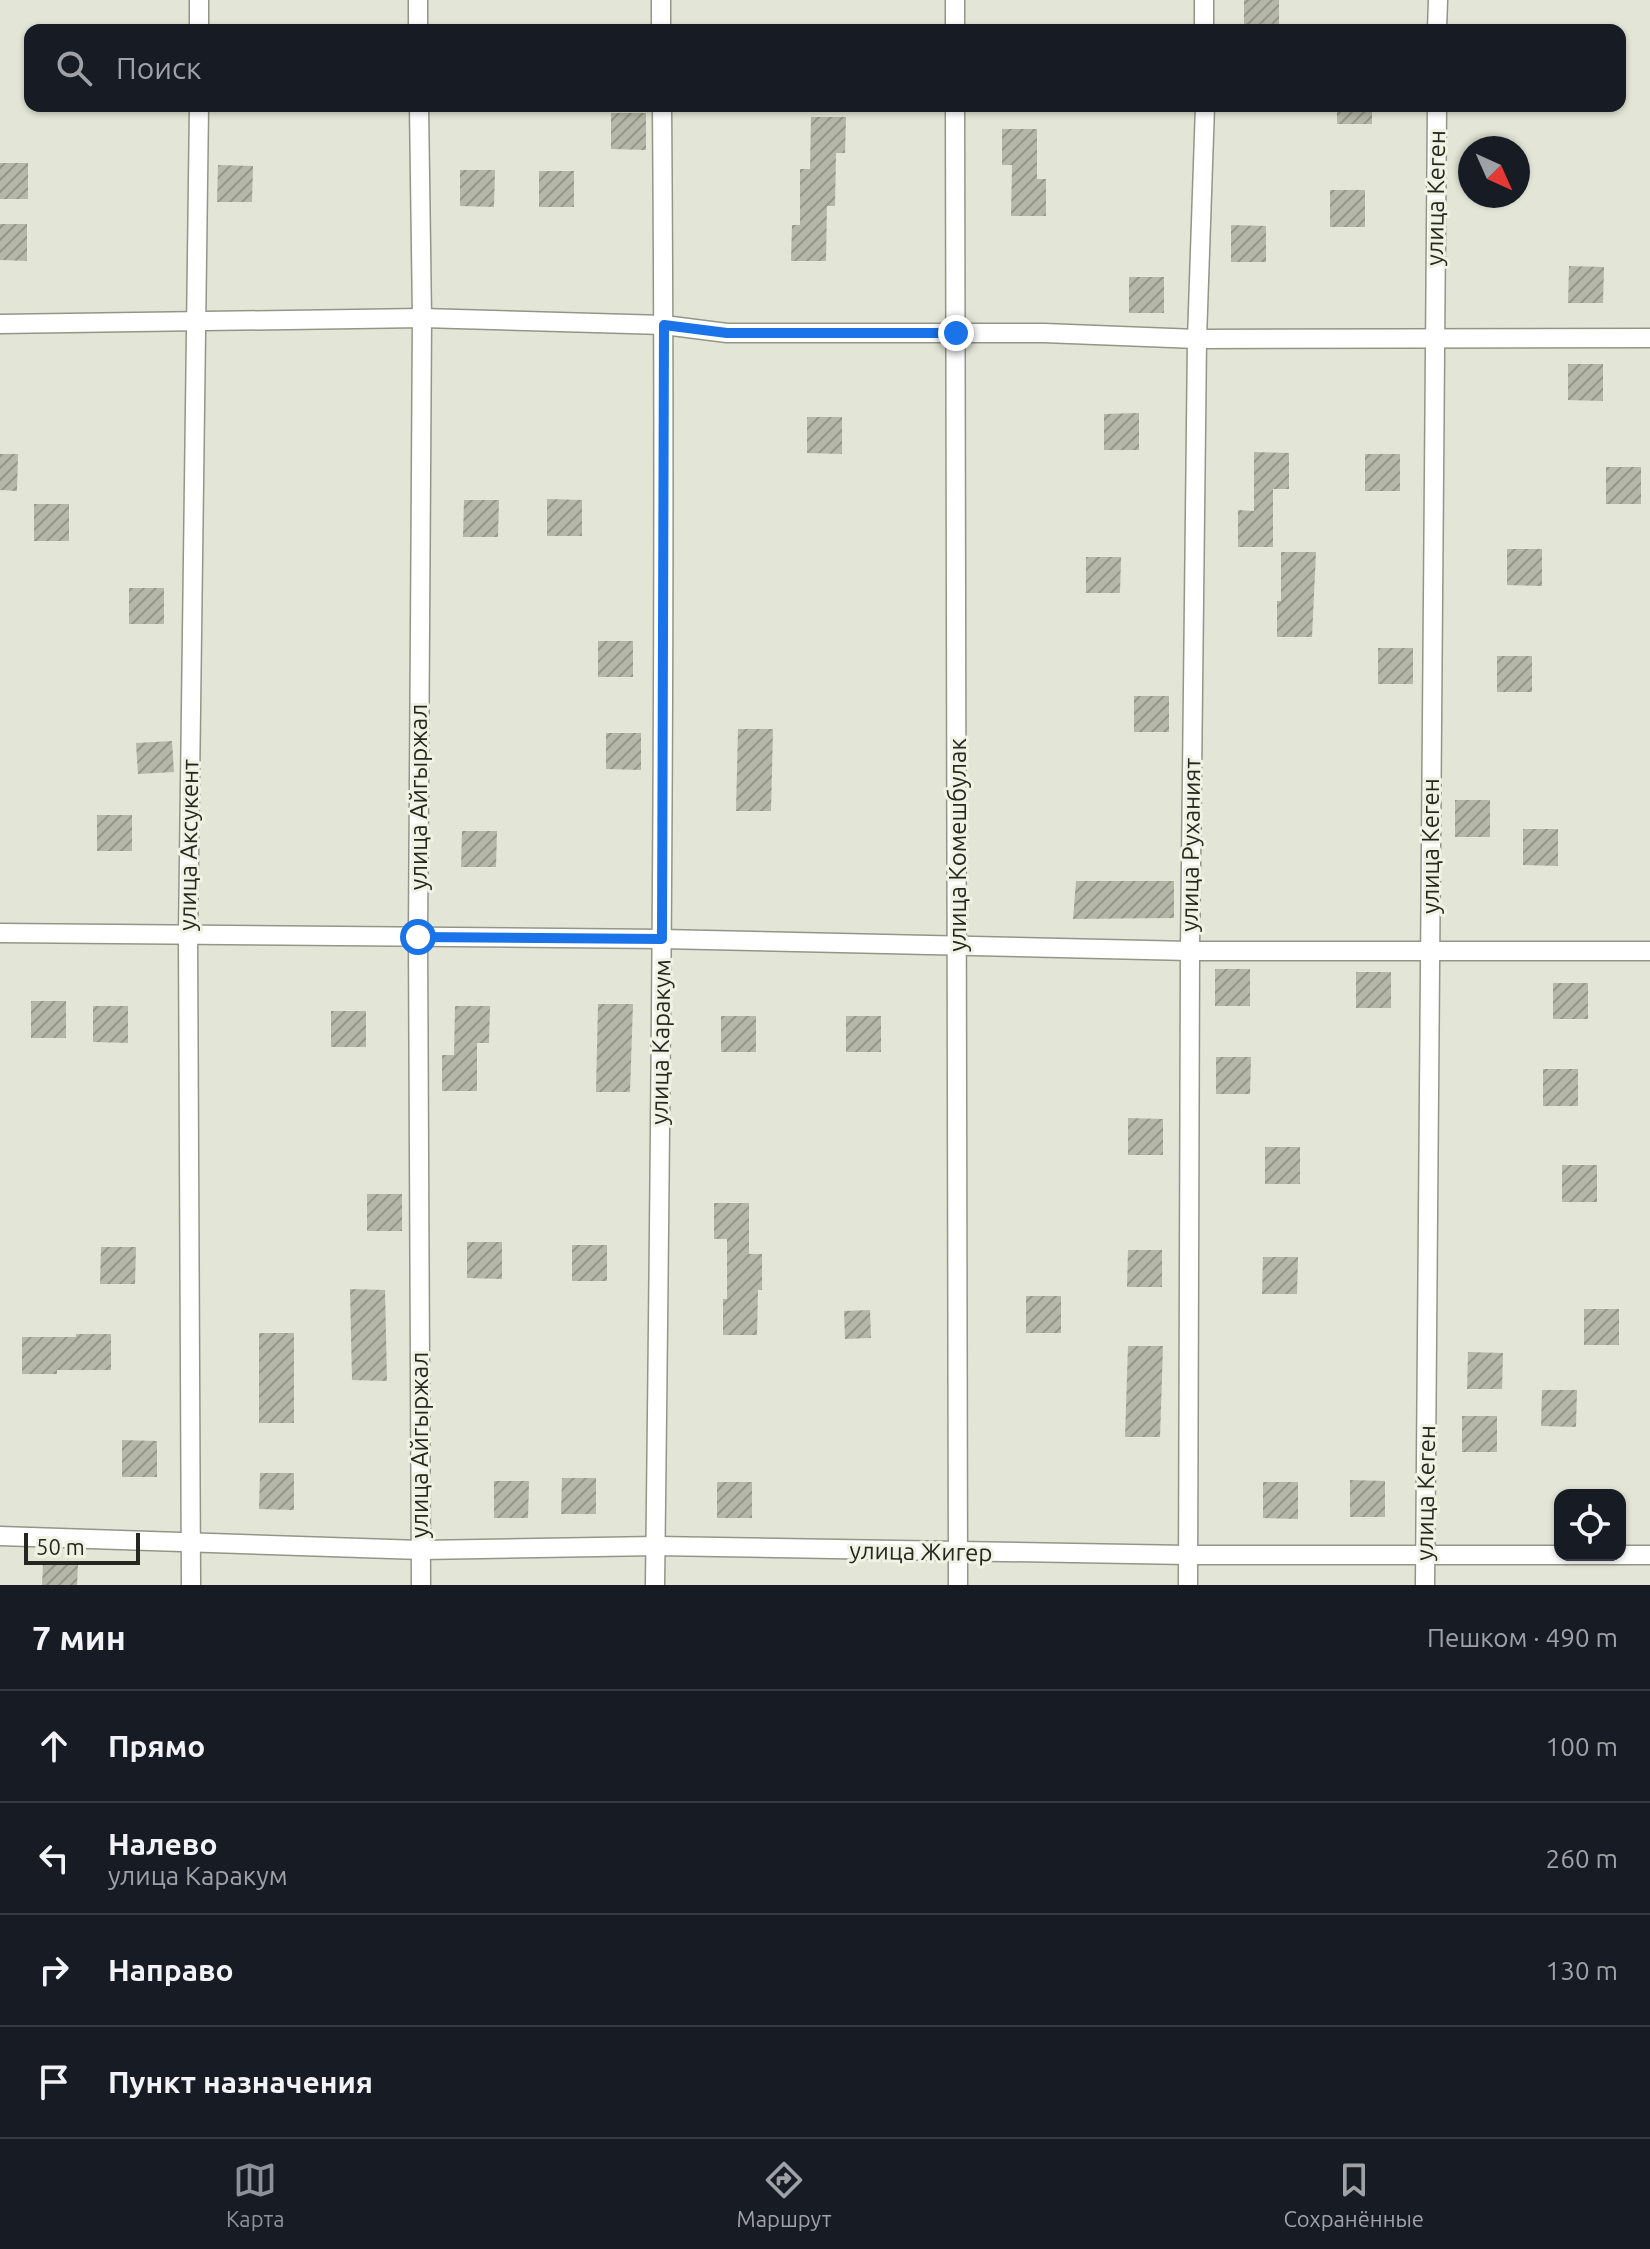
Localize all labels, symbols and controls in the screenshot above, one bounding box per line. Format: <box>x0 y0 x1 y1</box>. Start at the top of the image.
search box <box>24 24 1626 112</box>
icon: search <box>52 46 96 90</box>
text: Поиск <box>116 51 201 85</box>
street label: улица Кеген <box>1421 130 1450 266</box>
north arrow <box>1458 136 1530 208</box>
route end <box>938 315 974 351</box>
street label: улица Айгыржал <box>405 704 432 890</box>
street label: улица Комешбулак <box>944 738 971 952</box>
street label: улица Руханият <box>1175 757 1206 932</box>
street label: улица Аксукент <box>174 759 204 931</box>
street label: улица Кеген <box>1417 778 1444 914</box>
route start <box>400 919 436 955</box>
street label: улица Каракум <box>646 959 675 1125</box>
street label: улица Айгыржал <box>406 1352 433 1538</box>
street label: улица Кеген <box>1411 1425 1440 1561</box>
map controls <box>1554 1489 1626 1561</box>
button: locate <box>1554 1489 1626 1561</box>
scale bar <box>24 1529 140 1565</box>
text: 50 m <box>36 1534 85 1559</box>
street label: улица Жигер <box>849 1537 993 1566</box>
text: 7 мин <box>32 1618 126 1656</box>
text: Пешком · 490 m <box>1427 1623 1618 1652</box>
icon: ahead <box>32 1724 76 1768</box>
text: Прямо <box>108 1729 205 1763</box>
text: 100 m <box>1546 1732 1618 1761</box>
text: Налево <box>108 1827 218 1861</box>
icon: left <box>32 1836 76 1880</box>
text: 260 m <box>1546 1844 1618 1873</box>
text: улица Каракум <box>108 1861 288 1890</box>
icon: right <box>32 1948 76 1992</box>
text: Направо <box>108 1953 234 1987</box>
text: 130 m <box>1546 1956 1618 1985</box>
icon: arrive <box>32 2060 76 2104</box>
text: Пункт назначения <box>108 2065 373 2099</box>
tab: Карта <box>226 2158 285 2231</box>
tab: Маршрут <box>737 2158 831 2231</box>
tab: Сохранённые <box>1283 2158 1424 2231</box>

